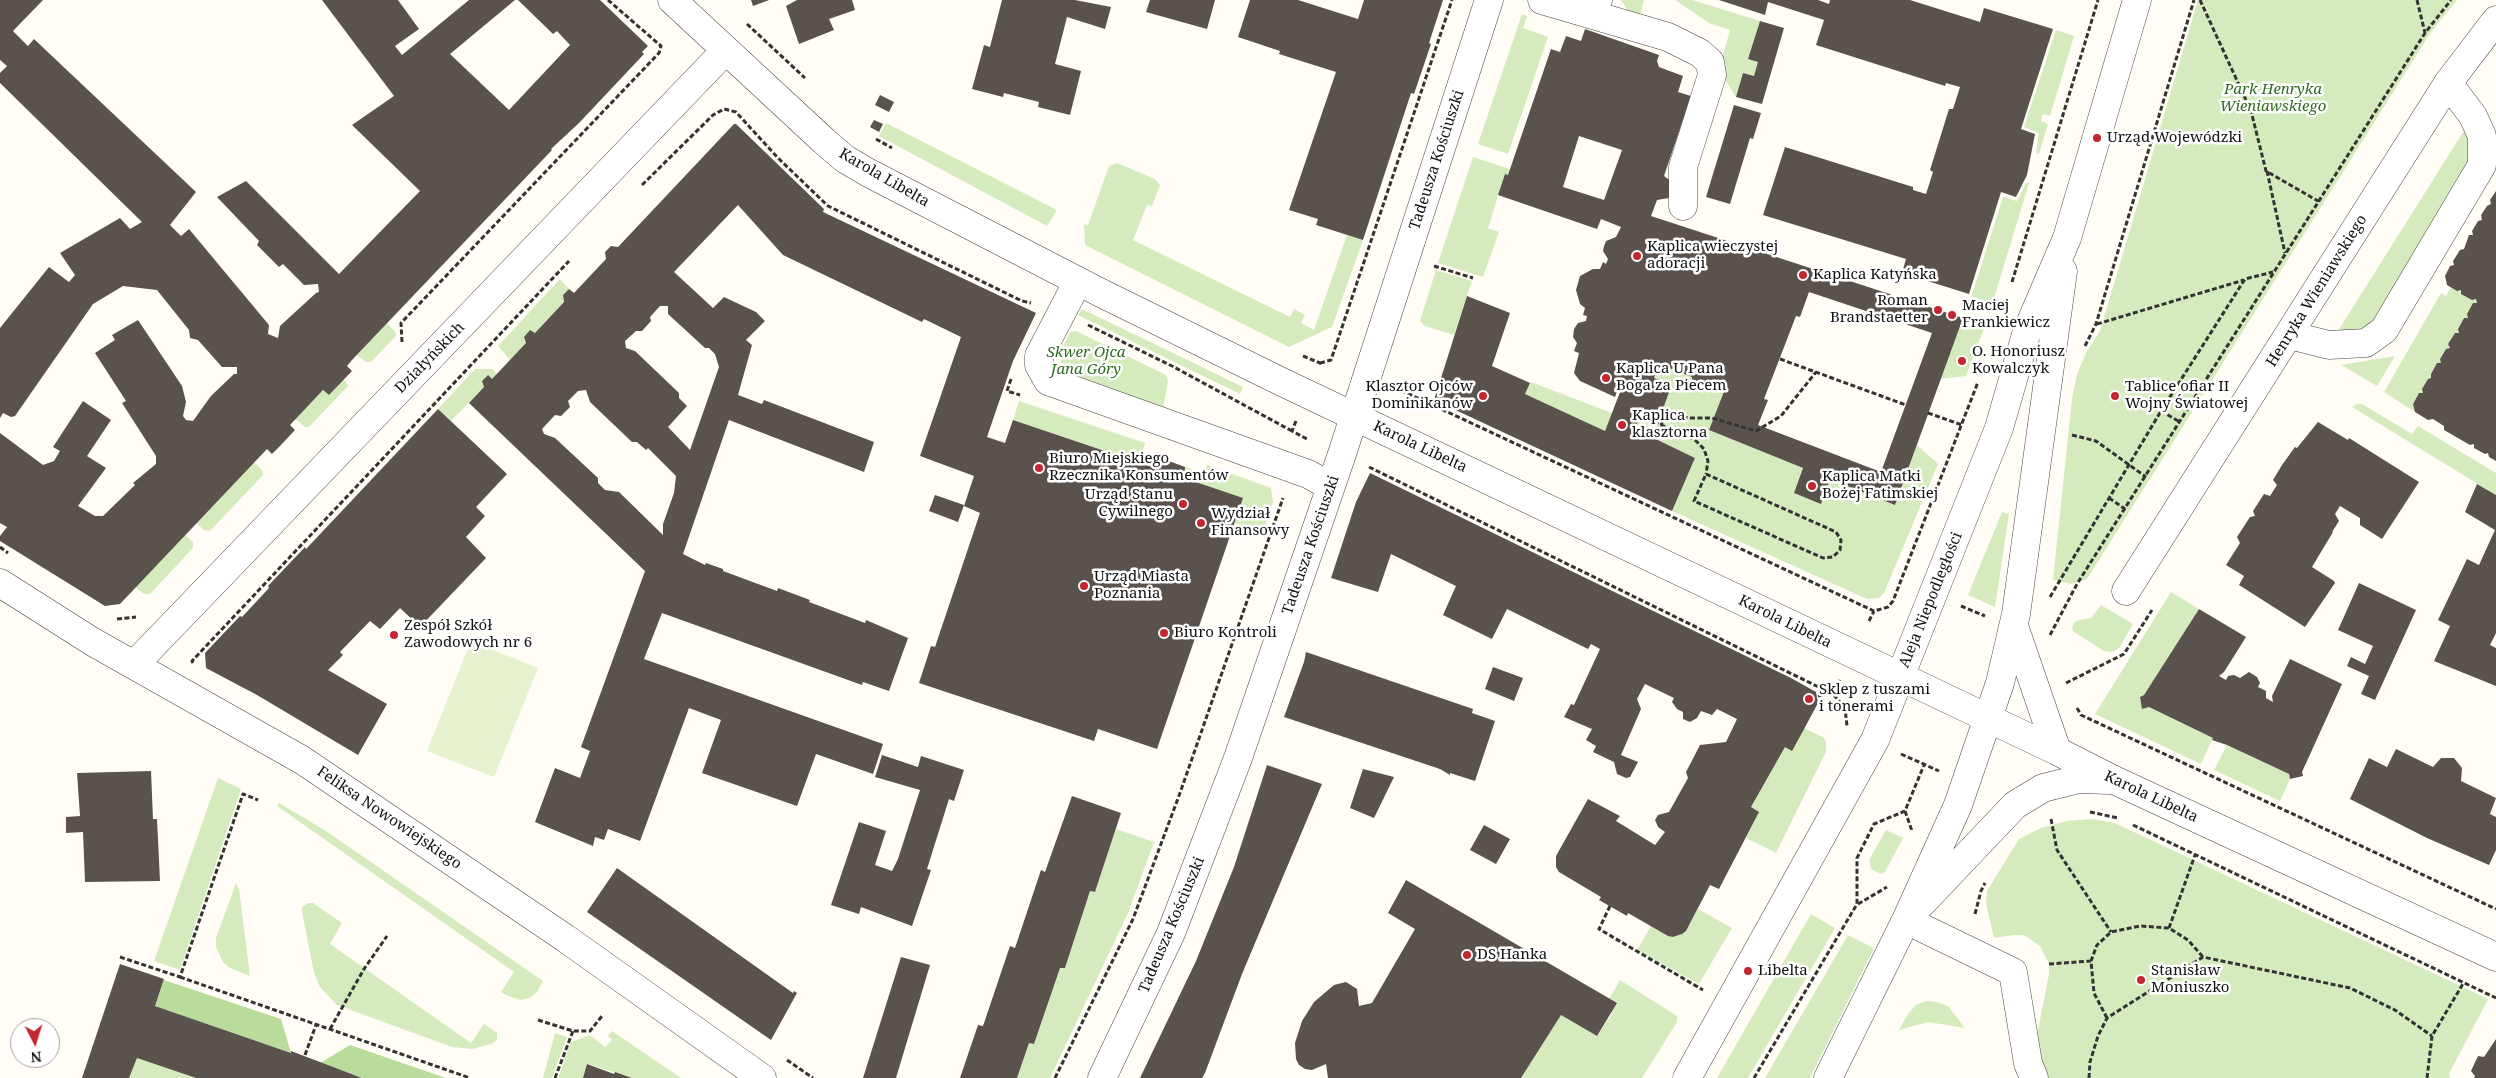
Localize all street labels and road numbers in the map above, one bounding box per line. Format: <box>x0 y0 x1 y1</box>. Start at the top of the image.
street label: Tadeusza Kościuszki <box>1406 88 1468 232</box>
street label: Karola Libelta <box>836 145 932 211</box>
street label: Henryka Wieniawskiego <box>2263 212 2371 370</box>
street label: Działyńskich <box>392 319 468 397</box>
street label: Karola Libelta <box>1370 417 1470 477</box>
street label: Tadeusza Kościuszki <box>1279 473 1343 617</box>
street label: Aleja Niepodległości <box>1896 530 1966 670</box>
street label: Karola Libelta <box>1735 592 1835 652</box>
street label: Feliksa Nowowiejskiego <box>313 763 465 873</box>
street label: Karola Libelta <box>2101 767 2201 827</box>
street label: Tadeusza Kościuszki <box>1135 854 1209 996</box>

